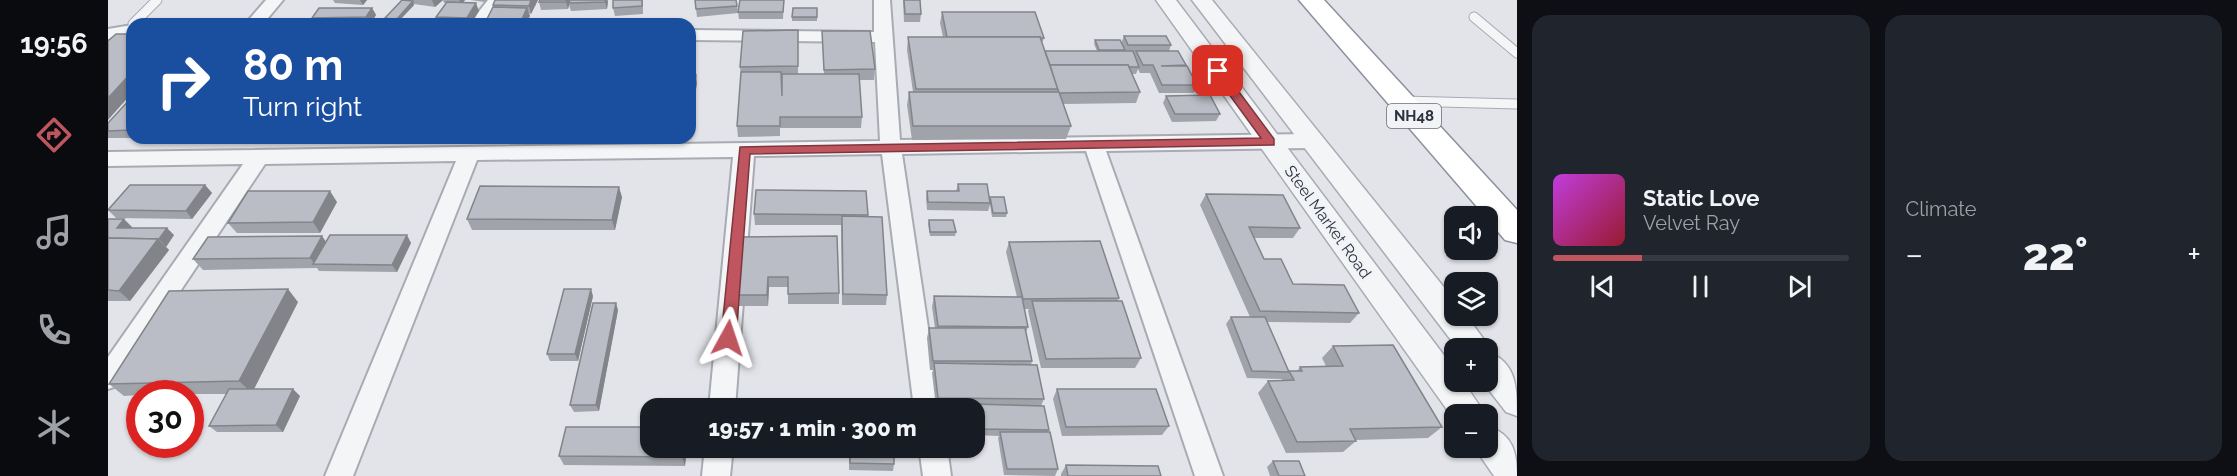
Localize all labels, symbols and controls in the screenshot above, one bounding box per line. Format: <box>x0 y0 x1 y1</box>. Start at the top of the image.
text: 19:56 <box>20 28 88 59</box>
text: 80 m <box>243 41 343 90</box>
icon: right <box>144 42 222 120</box>
pin <box>1192 45 1243 96</box>
icon: arrive <box>1201 54 1234 87</box>
text: Turn right <box>243 91 362 122</box>
road number: NH48 <box>1387 104 1441 128</box>
icon: directions <box>33 114 75 156</box>
street label: Steel Market Road <box>1281 162 1375 282</box>
text: Static Love <box>1643 185 1760 211</box>
text: Climate <box>1906 197 1977 221</box>
map controls <box>1444 206 1498 458</box>
button: sound <box>1444 206 1498 260</box>
icon: music <box>33 211 75 253</box>
text: Velvet Ray <box>1643 211 1740 235</box>
text: 22° <box>2023 228 2088 281</box>
text: − <box>1906 235 1923 274</box>
text: + <box>2187 235 2201 274</box>
icon: previous <box>1586 270 1619 303</box>
icon: pause <box>1684 270 1717 303</box>
icon: next <box>1783 270 1816 303</box>
button: layers <box>1444 272 1498 326</box>
position arrow <box>696 306 760 370</box>
icon: phone <box>33 309 75 351</box>
button: + <box>1444 338 1498 392</box>
speed limit sign: 30 <box>126 380 204 458</box>
button: − <box>1444 404 1498 458</box>
icon: climate <box>33 406 75 448</box>
text: 19:57 · 1 min · 300 m <box>708 415 917 441</box>

